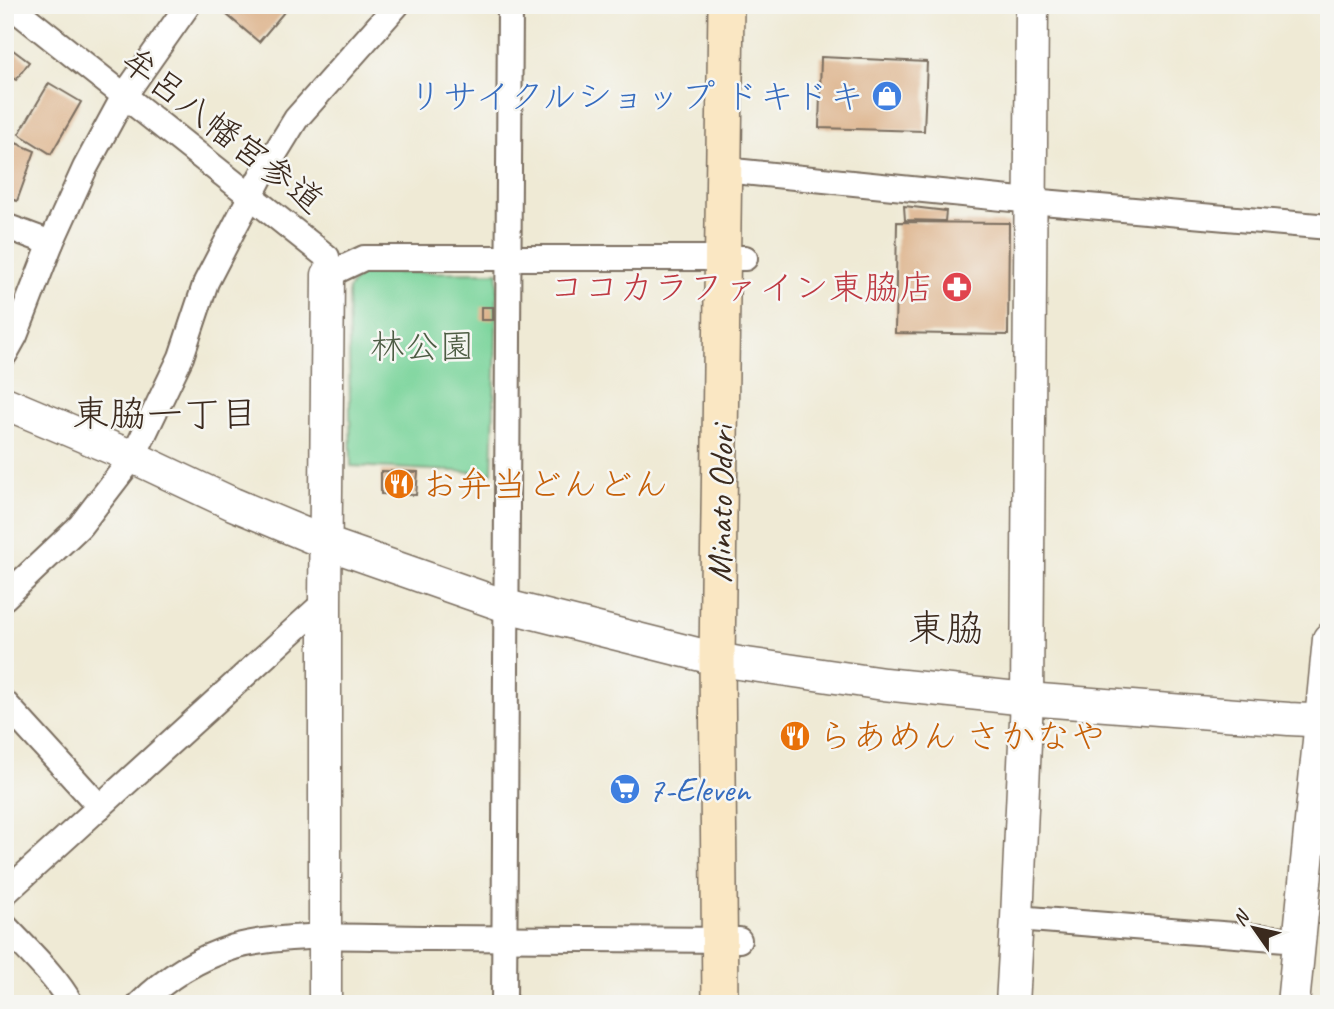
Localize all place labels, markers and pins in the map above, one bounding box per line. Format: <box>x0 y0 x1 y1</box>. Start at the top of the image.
place label: リサイクルショップ ドキドキ <box>408 74 864 119</box>
shop icon: リサイクルショップ ドキドキ <box>870 79 904 113</box>
place label: ココカラファイン東脇店 <box>549 265 934 310</box>
pharmacy icon: ココカラファイン東脇店 <box>940 270 974 304</box>
place label: お弁当どんどん <box>422 462 668 507</box>
restaurant icon: お弁当どんどん <box>382 467 416 501</box>
place label: らあめん さかなや <box>818 714 1106 759</box>
restaurant icon: らあめん さかなや <box>778 719 812 753</box>
place label: 7-Eleven <box>648 767 752 812</box>
supermarket icon: 7-Eleven <box>608 772 642 806</box>

